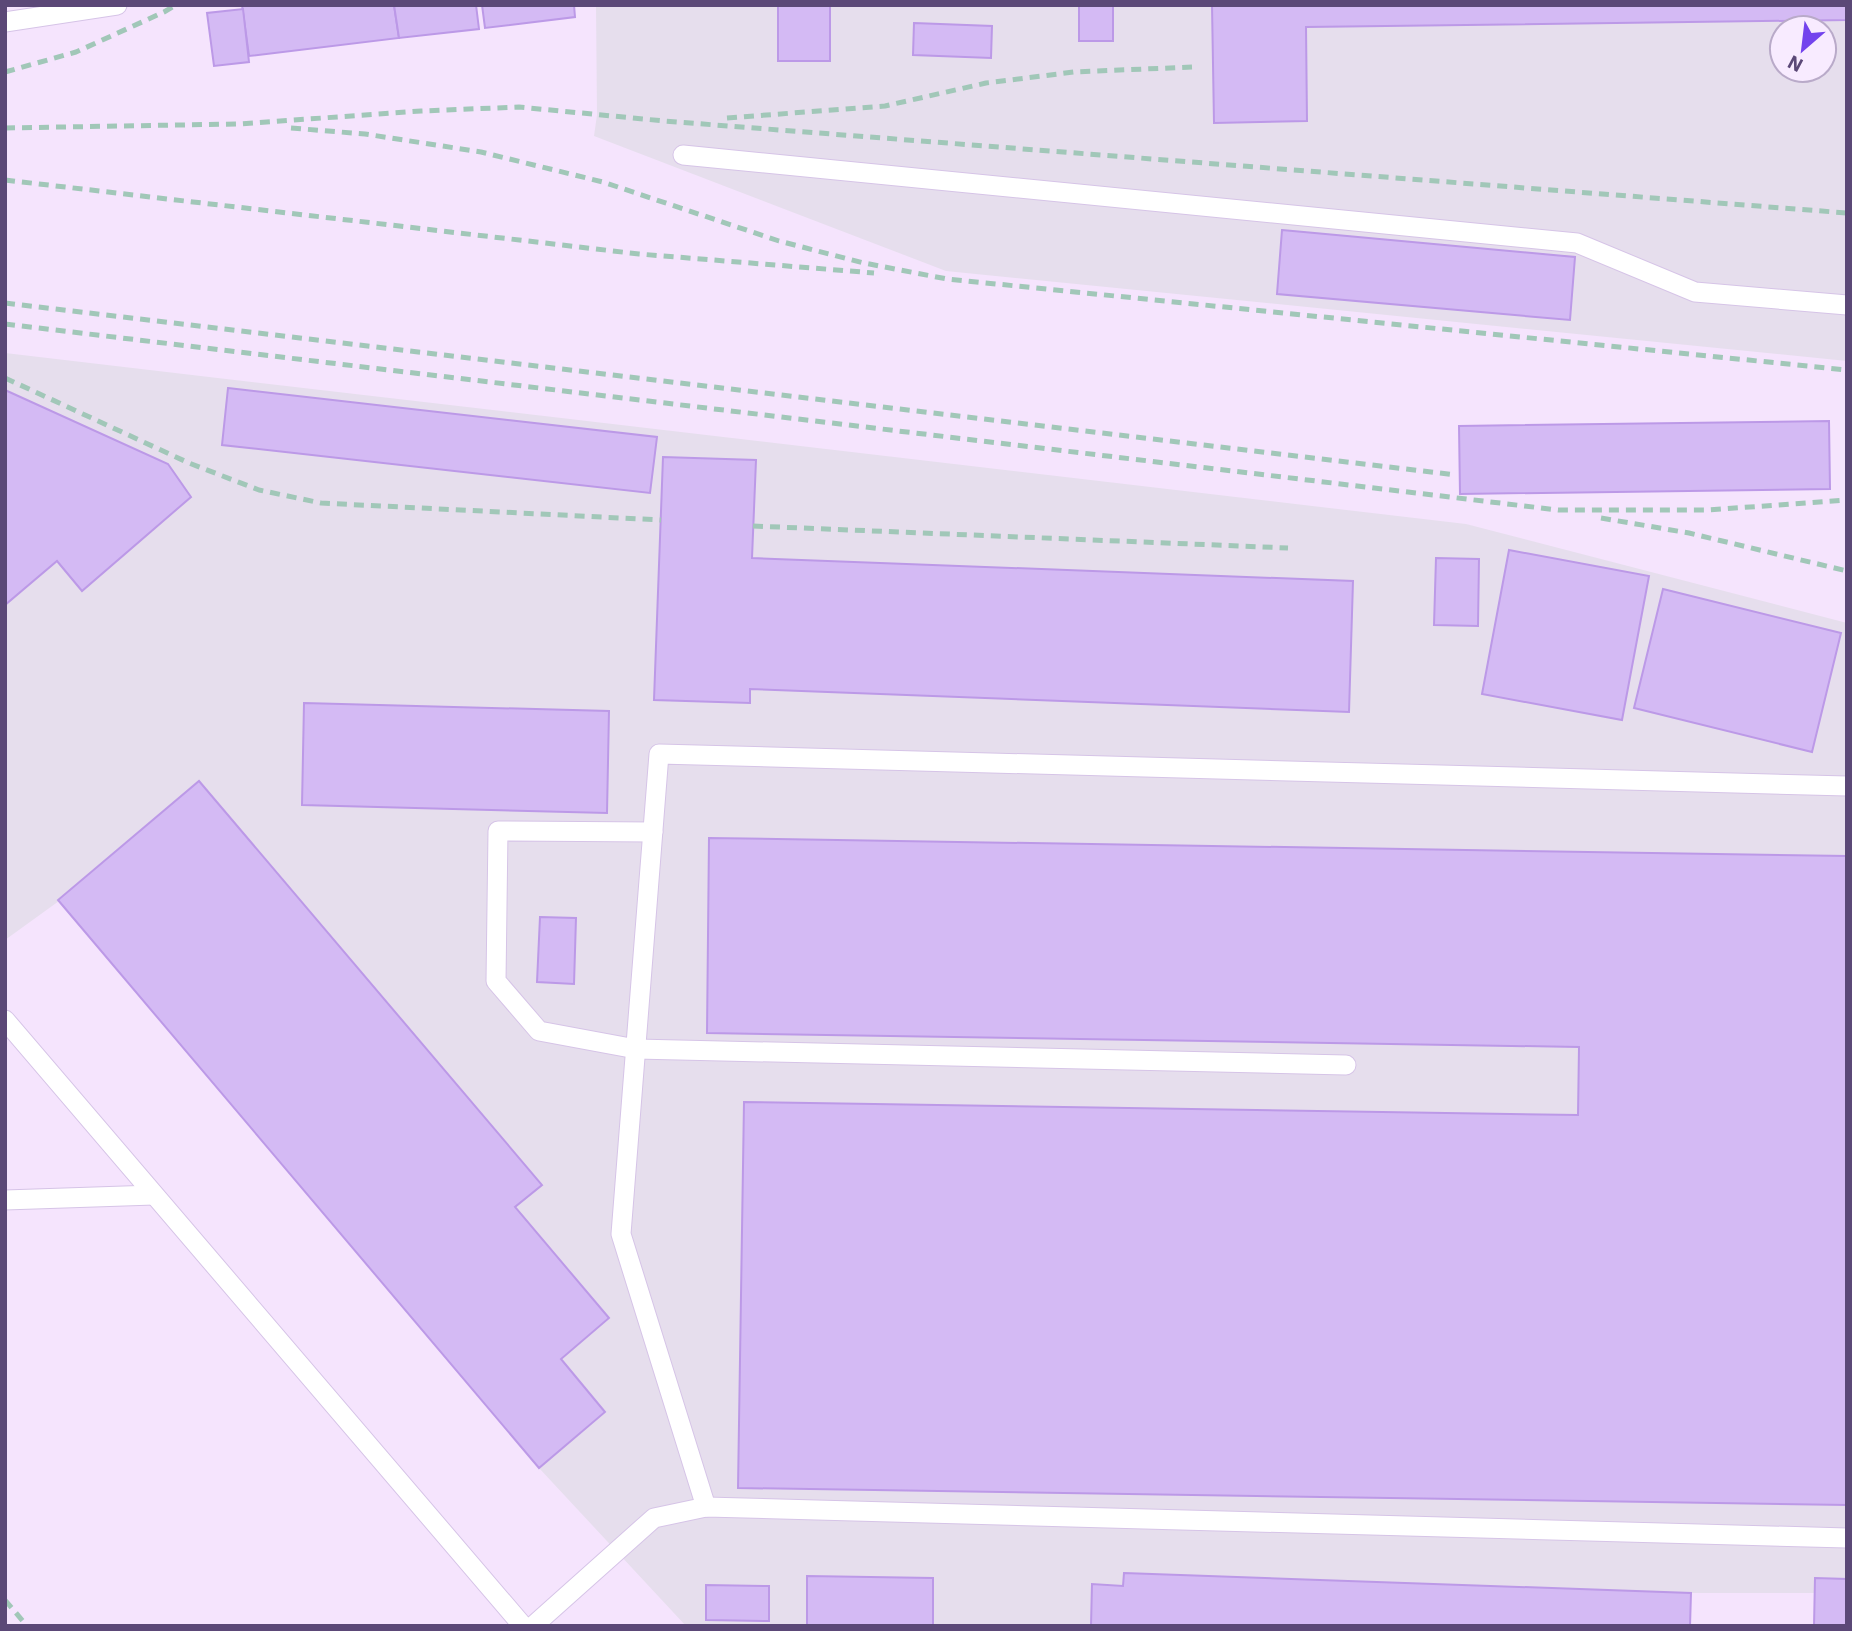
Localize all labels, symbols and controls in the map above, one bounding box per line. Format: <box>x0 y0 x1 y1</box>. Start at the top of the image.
north arrow <box>1768 14 1838 84</box>
text: N <box>1783 50 1807 78</box>

